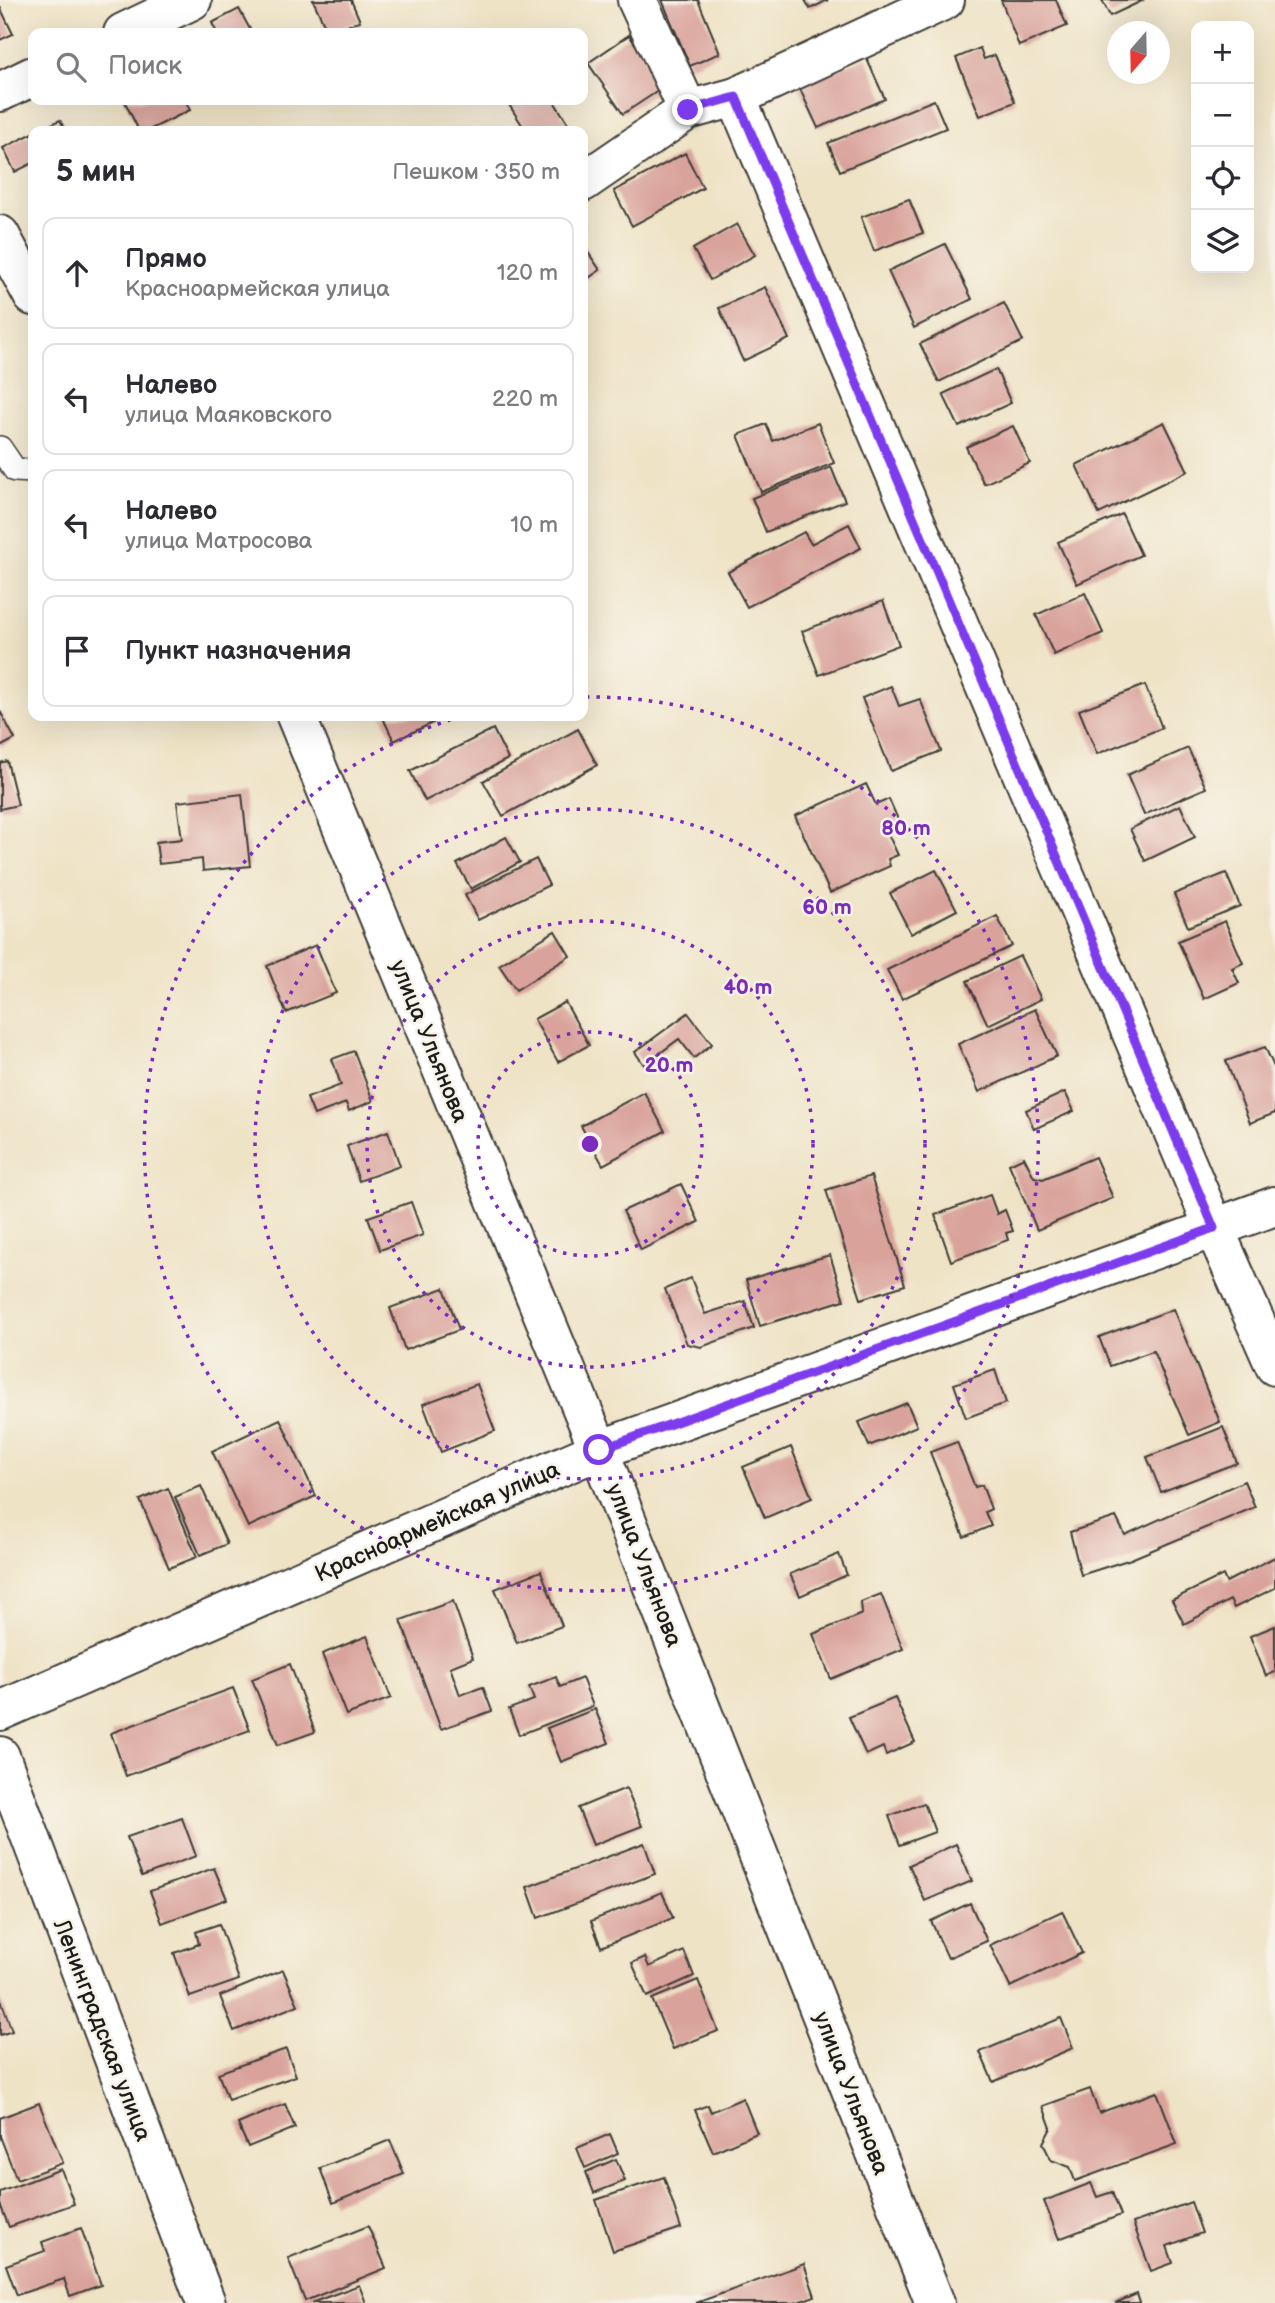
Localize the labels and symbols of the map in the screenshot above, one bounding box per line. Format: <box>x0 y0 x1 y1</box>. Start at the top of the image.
north arrow <box>1107 21 1170 84</box>
route end <box>672 94 703 125</box>
text: 80 m <box>881 816 931 841</box>
text: 60 m <box>802 895 852 920</box>
street label: улица Ульянова <box>384 956 475 1127</box>
text: 40 m <box>723 975 773 1000</box>
text: 20 m <box>645 1053 693 1078</box>
centre of rings <box>578 1132 602 1156</box>
route start <box>583 1434 614 1465</box>
street label: Красноармейская улица <box>311 1455 564 1589</box>
street label: улица Ульянова <box>600 1480 688 1651</box>
street label: Ленинградская улица <box>46 1915 157 2146</box>
street label: улица Ульянова <box>807 2008 895 2179</box>

